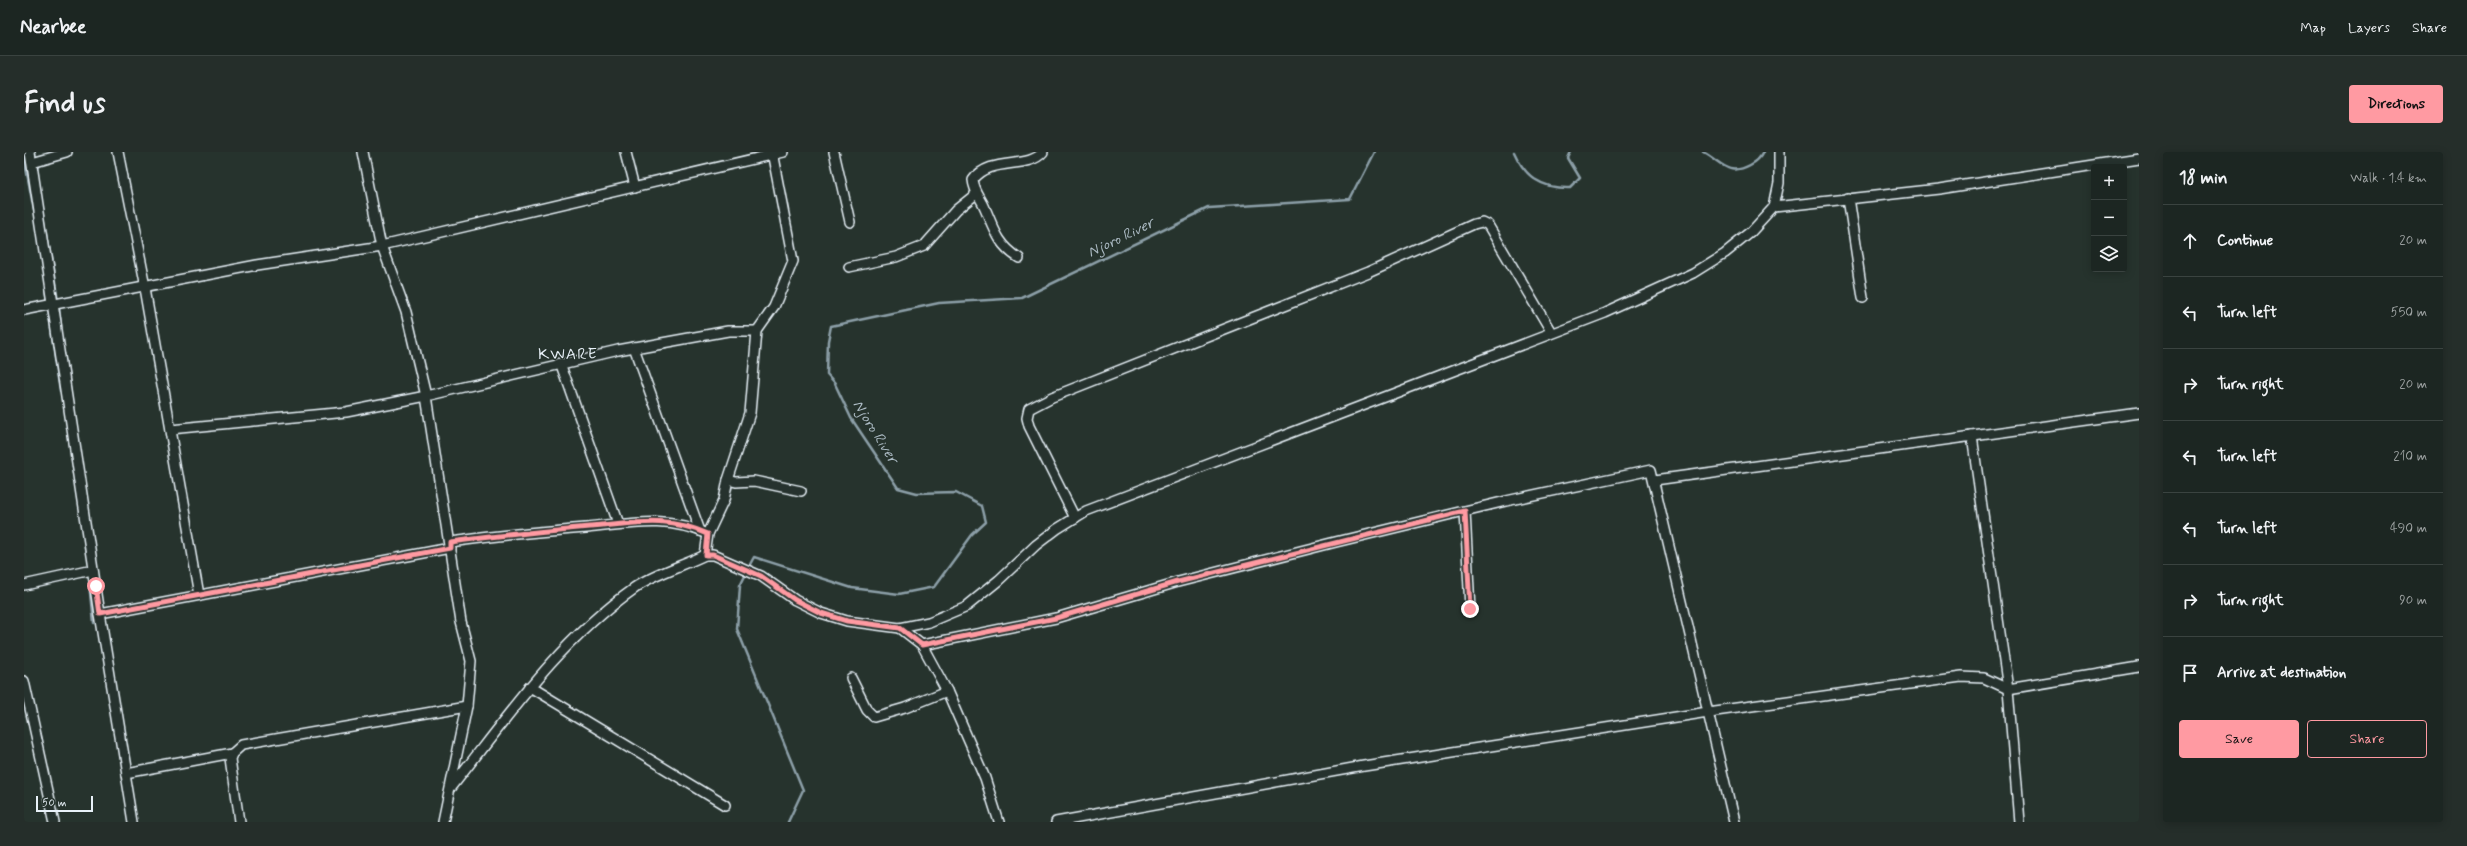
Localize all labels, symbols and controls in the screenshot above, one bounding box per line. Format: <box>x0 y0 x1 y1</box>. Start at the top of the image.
text: Nearbee <box>20 15 86 40</box>
text: Map <box>2300 19 2326 37</box>
text: Layers <box>2348 19 2390 37</box>
text: Share <box>2412 19 2447 37</box>
button: Directions <box>2349 85 2443 123</box>
text: Find us <box>24 86 105 123</box>
map controls <box>2091 164 2127 272</box>
button: + <box>2091 164 2127 200</box>
text: 18 min <box>2179 167 2227 189</box>
text: Walk · 1.4 km <box>2350 170 2427 187</box>
button: − <box>2091 200 2127 236</box>
water label: Njoro River <box>1084 212 1159 263</box>
icon: ahead <box>2179 230 2201 252</box>
text: Continue <box>2217 231 2273 251</box>
text: 20 m <box>2399 232 2427 249</box>
button: layers <box>2091 236 2127 272</box>
icon: left <box>2179 302 2201 324</box>
text: Turn left <box>2217 303 2277 323</box>
text: 550 m <box>2391 304 2427 321</box>
district label: KWARE <box>538 344 598 365</box>
icon: right <box>2179 374 2201 396</box>
text: Turn right <box>2217 375 2284 395</box>
text: 20 m <box>2399 376 2427 393</box>
water label: Njoro River <box>848 396 903 469</box>
icon: left <box>2179 446 2201 468</box>
text: Turn left <box>2217 447 2277 467</box>
text: 210 m <box>2393 448 2427 465</box>
icon: left <box>2179 518 2201 540</box>
text: Turn left <box>2217 519 2277 539</box>
text: 490 m <box>2390 520 2427 537</box>
route start <box>87 577 105 595</box>
icon: right <box>2179 590 2201 612</box>
text: Turn right <box>2217 591 2284 611</box>
text: 90 m <box>2399 592 2427 609</box>
route end <box>1461 600 1479 618</box>
icon: arrive <box>2179 662 2201 684</box>
text: Arrive at destination <box>2217 663 2346 683</box>
button: Save <box>2179 720 2299 758</box>
button: Share <box>2307 720 2427 758</box>
scale bar <box>36 794 93 813</box>
text: 50 m <box>42 796 67 810</box>

